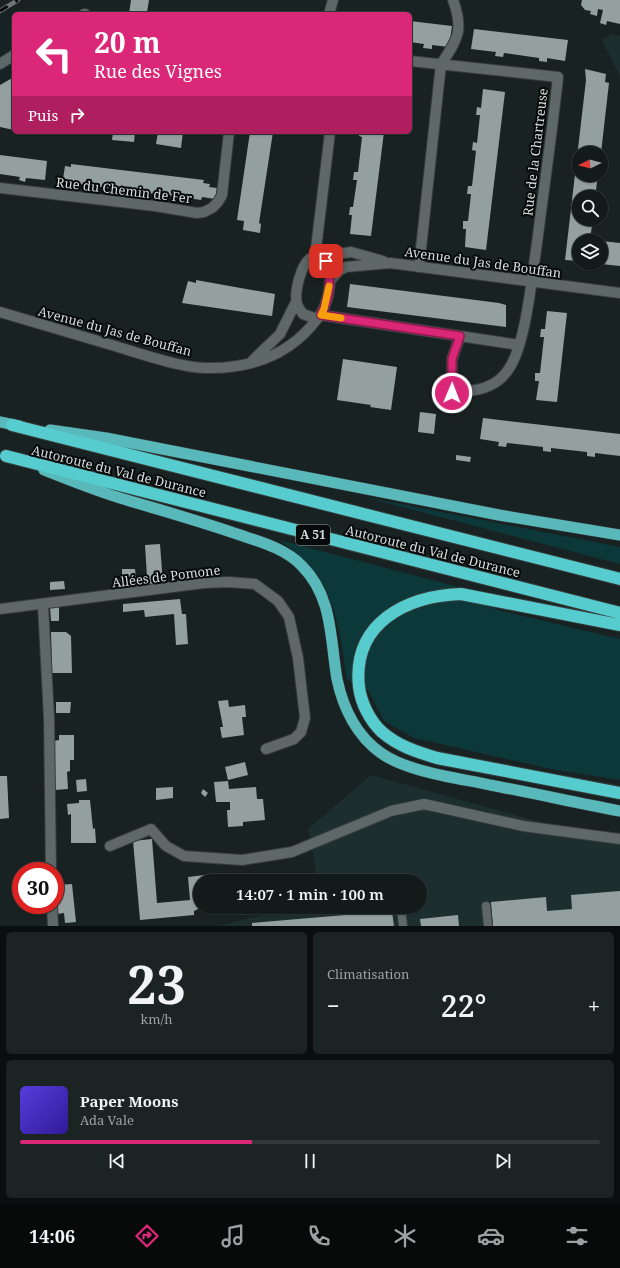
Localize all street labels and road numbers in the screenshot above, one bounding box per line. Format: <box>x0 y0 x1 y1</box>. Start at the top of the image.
street label: Rue de la Chartreuse <box>518 87 552 217</box>
street label: Rue du Chemin de Fer <box>55 173 193 207</box>
street label: Avenue du Jas de Bouffan <box>403 242 563 282</box>
street label: Avenue du Jas de Bouffan <box>36 302 194 360</box>
street label: Autoroute du Val de Durance <box>30 441 208 501</box>
street label: Autoroute du Val de Durance <box>344 521 522 581</box>
road number: A 51 <box>296 525 330 545</box>
street label: Allées de Pomone <box>111 560 221 592</box>

